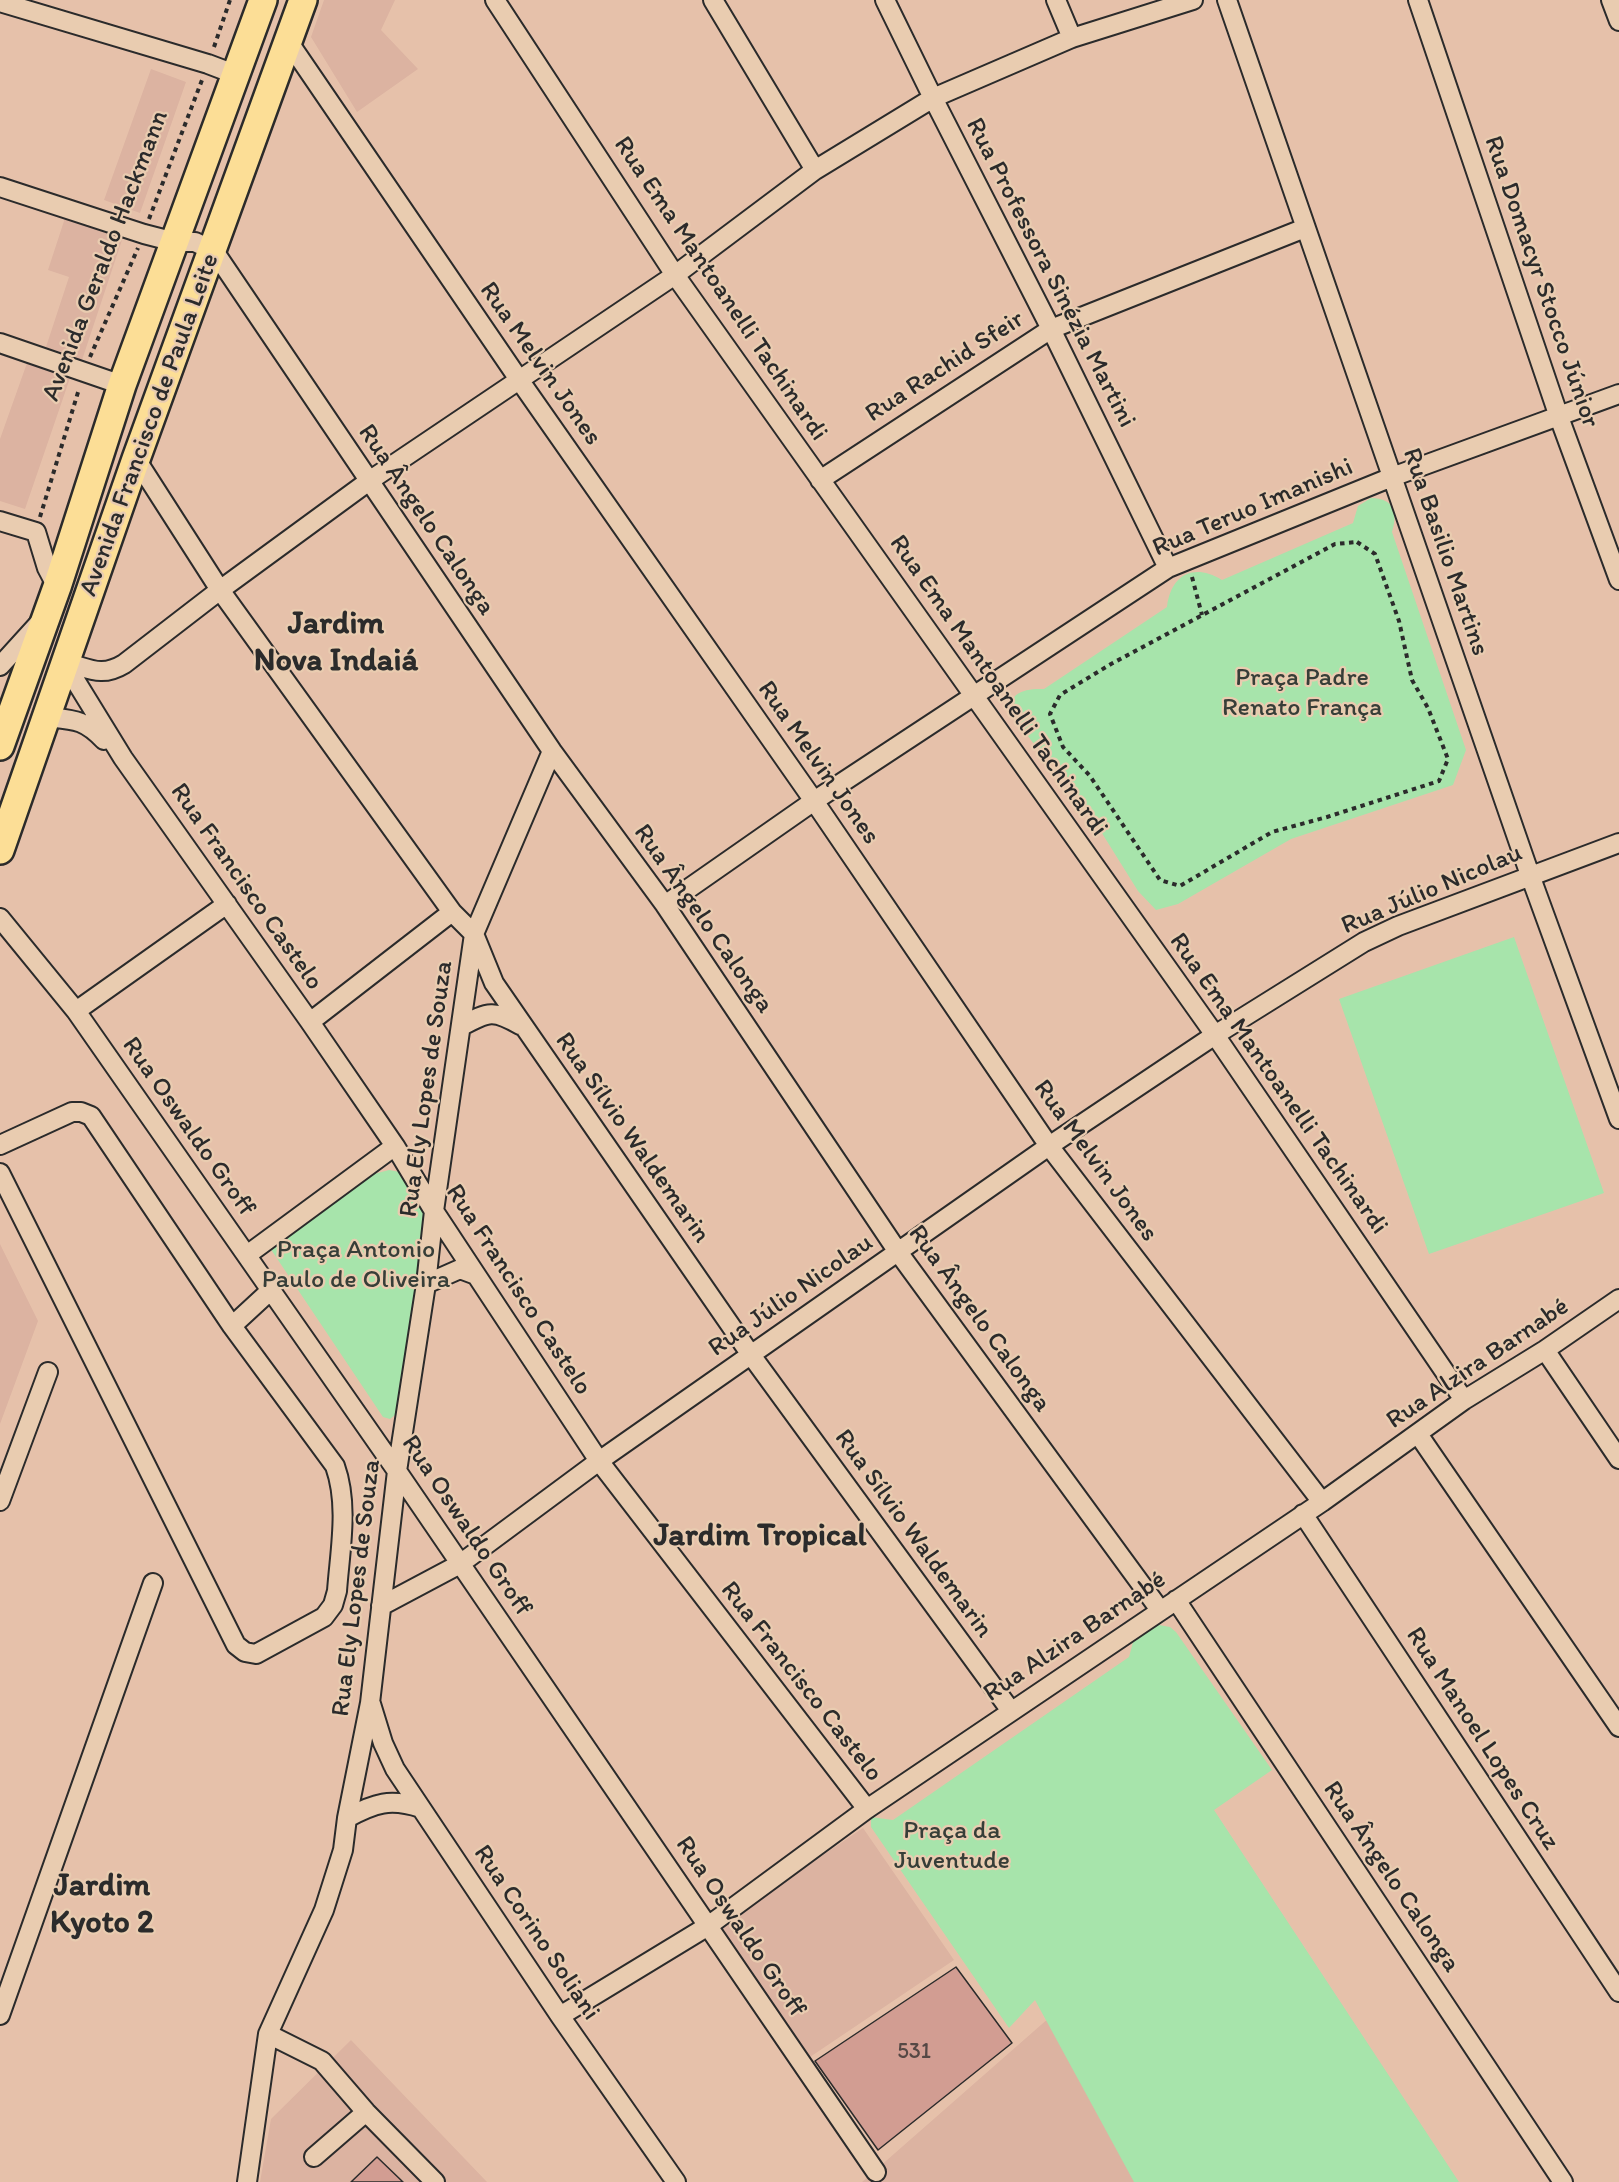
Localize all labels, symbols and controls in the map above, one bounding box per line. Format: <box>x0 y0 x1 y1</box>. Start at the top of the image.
street label: Avenida Geraldo Hackmann <box>36 106 176 406</box>
street label: Rua Professora Sinézia Martini <box>958 113 1142 433</box>
street label: Rua Ema Mantoanelli Tachinardi <box>606 131 834 447</box>
street label: Rua Domacyr Stocco Júnior <box>1476 132 1606 432</box>
street label: Avenida Francisco de Paula Leite <box>73 249 227 601</box>
street label: Rua Melvin Jones <box>472 276 608 452</box>
street label: Rua Rachid Sfeir <box>860 304 1030 430</box>
street label: Rua Ângelo Calonga <box>351 419 501 621</box>
street label: Rua Basilio Martins <box>1395 444 1495 660</box>
street label: Rua Teruo Imanishi <box>1148 452 1358 564</box>
street label: Rua Ema Mantoanelli Tachinardi <box>882 529 1114 843</box>
district label: Jardim Nova Indaiá <box>254 606 418 681</box>
park label: Praça Padre Renato França <box>1222 662 1382 724</box>
street label: Rua Melvin Jones <box>750 675 886 851</box>
street label: Rua Francisco Castelo <box>163 778 329 996</box>
street label: Rua Ângelo Calonga <box>626 818 780 1020</box>
street label: Rua Júlio Nicolau <box>1337 838 1527 942</box>
street label: Rua Ema Mantoanelli Tachinardi <box>1162 927 1394 1241</box>
street label: Rua Ely Lopes de Souza <box>394 959 460 1219</box>
street label: Rua Sílvio Waldemarin <box>548 1027 716 1249</box>
street label: Rua Oswaldo Groff <box>115 1031 261 1223</box>
street label: Rua Melvin Jones <box>1026 1074 1164 1248</box>
street label: Rua Francisco Castelo <box>438 1179 598 1401</box>
street label: Rua Ângelo Calonga <box>901 1219 1057 1419</box>
street label: Rua Júlio Nicolau <box>703 1228 879 1364</box>
park label: Praça Antonio Paulo de Oliveira <box>262 1234 450 1296</box>
street label: Rua Alzira Barnabé <box>1381 1291 1575 1437</box>
street label: Rua Sílvio Waldemarin <box>827 1424 999 1644</box>
street label: Rua Oswaldo Groff <box>394 1430 538 1622</box>
street label: Rua Ely Lopes de Souza <box>326 1458 388 1718</box>
district label: Jardim Tropical <box>653 1518 867 1556</box>
street label: Rua Alzira Barnabé <box>978 1564 1172 1710</box>
street label: Rua Francisco Castelo <box>713 1576 889 1788</box>
street label: Rua Manoel Lopes Cruz <box>1398 1622 1566 1856</box>
street label: Rua Ângelo Calonga <box>1316 1776 1466 1978</box>
park label: Praça da Juventude <box>894 1815 1010 1876</box>
street label: Rua Oswaldo Groff <box>668 1831 812 2023</box>
street label: Rua Corino Soliani <box>466 1839 606 2027</box>
district label: Jardim Kyoto 2 <box>50 1868 154 1943</box>
house number: 531 <box>897 2039 931 2065</box>

